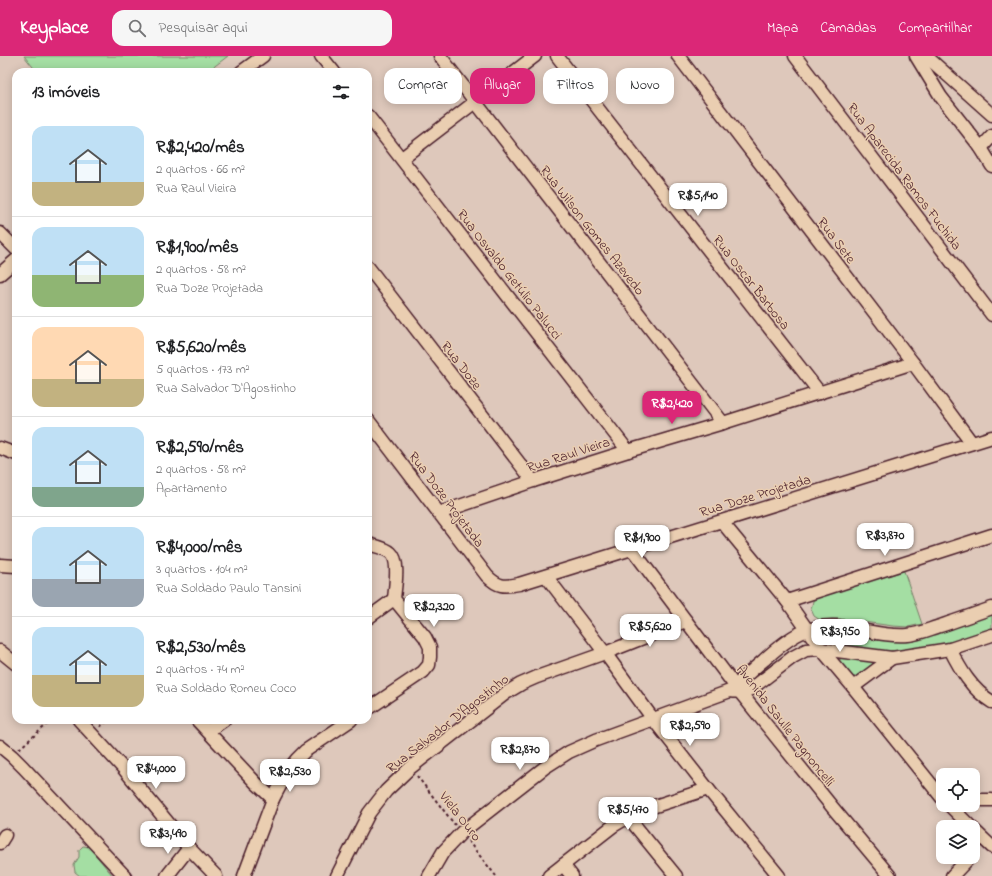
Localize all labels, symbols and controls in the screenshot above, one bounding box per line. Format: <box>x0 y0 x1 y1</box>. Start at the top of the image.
search box <box>112 10 392 46</box>
text: Keyplace <box>20 15 88 42</box>
icon: search <box>126 17 148 39</box>
text: Pesquisar aqui <box>158 17 248 39</box>
text: Mapa <box>767 18 798 39</box>
text: Camadas <box>820 18 877 39</box>
text: Compartilhar <box>899 18 972 39</box>
chip: Comprar <box>384 68 462 104</box>
chip: Alugar <box>470 68 535 104</box>
chip: Filtros <box>543 68 608 104</box>
chip: Novo <box>616 68 674 104</box>
text: 13 imóveis <box>32 80 100 105</box>
icon: filters <box>330 81 352 103</box>
street label: Rua Aparecida Ramos Fuchida <box>841 99 966 255</box>
text: R$2,420/mês <box>156 135 245 160</box>
icon: home <box>64 142 112 190</box>
text: 2 quartos · 66 m² <box>156 160 245 179</box>
street label: Rua Wilson Gomes Azevedo <box>534 161 649 300</box>
text: Rua Raul Vieira <box>156 179 236 198</box>
pin: R$5,140 <box>661 183 735 217</box>
text: R$5,140 <box>678 186 718 205</box>
street label: Rua Osvaldo Getúlio Palucci <box>451 205 567 345</box>
street label: Rua Sete <box>811 213 861 269</box>
street label: Rua Oscar Barbosa <box>707 231 795 335</box>
text: R$1,900/mês <box>156 235 239 260</box>
icon: home <box>64 243 112 291</box>
text: 2 quartos · 58 m² <box>156 260 246 279</box>
text: Rua Doze Projetada <box>156 279 263 298</box>
text: R$5,620/mês <box>156 335 246 360</box>
street label: Rua Doze <box>435 337 487 395</box>
icon: home <box>64 343 112 391</box>
text: 5 quartos · 173 m² <box>156 360 250 379</box>
text: Rua Salvador D'Agostinho <box>156 379 296 398</box>
pin: R$2,420 <box>635 391 709 425</box>
text: R$2,420 <box>651 394 693 413</box>
street label: Rua Raul Vieira <box>524 432 613 479</box>
text: R$2,590/mês <box>156 435 244 460</box>
icon: home <box>64 443 112 491</box>
street label: Rua Doze Projetada <box>403 448 489 552</box>
text: 2 quartos · 58 m² <box>156 460 246 479</box>
street label: Rua Doze Projetada <box>697 470 814 523</box>
text: Apartamento <box>156 479 227 498</box>
pin: R$3,870 <box>848 523 922 557</box>
pin: R$1,900 <box>605 525 679 559</box>
text: R$3,870 <box>866 526 904 545</box>
text: R$1,900 <box>624 528 660 547</box>
text: R$4,000/mês <box>156 535 242 560</box>
icon: home <box>64 543 112 591</box>
text: 3 quartos · 104 m² <box>156 560 248 579</box>
text: Rua Soldado Paulo Tansini <box>156 579 301 598</box>
pin: R$2,320 <box>397 594 471 628</box>
text: R$2,320 <box>413 597 455 616</box>
pin: R$5,620 <box>613 614 687 648</box>
text: R$5,620 <box>629 617 671 636</box>
pin: R$3,950 <box>803 619 877 653</box>
text: R$3,950 <box>820 622 860 641</box>
text: R$2,530/mês <box>156 635 246 660</box>
icon: home <box>64 643 112 691</box>
text: 2 quartos · 74 m² <box>156 660 245 679</box>
street label: Avenida Saulle Pagnoncelli <box>730 660 839 792</box>
street label: Rua Salvador D'Agostinho <box>382 670 514 780</box>
text: Rua Soldado Romeu Coco <box>156 679 296 698</box>
pin: R$2,590 <box>653 713 727 747</box>
text: R$2,590 <box>670 716 710 735</box>
pin: R$2,870 <box>483 737 557 771</box>
text: R$2,870 <box>500 740 540 759</box>
pin: R$4,000 <box>119 756 193 790</box>
text: R$4,000 <box>136 759 176 778</box>
pin: R$2,530 <box>253 759 327 793</box>
text: R$2,530 <box>269 762 311 781</box>
map controls <box>936 768 980 864</box>
button: locate <box>936 768 980 812</box>
street label: Viela Ouro <box>433 787 486 846</box>
pin: R$5,470 <box>591 797 665 831</box>
text: R$5,470 <box>607 800 649 819</box>
button: layers <box>936 820 980 864</box>
pin: R$3,490 <box>131 821 205 855</box>
text: R$3,490 <box>149 824 187 843</box>

